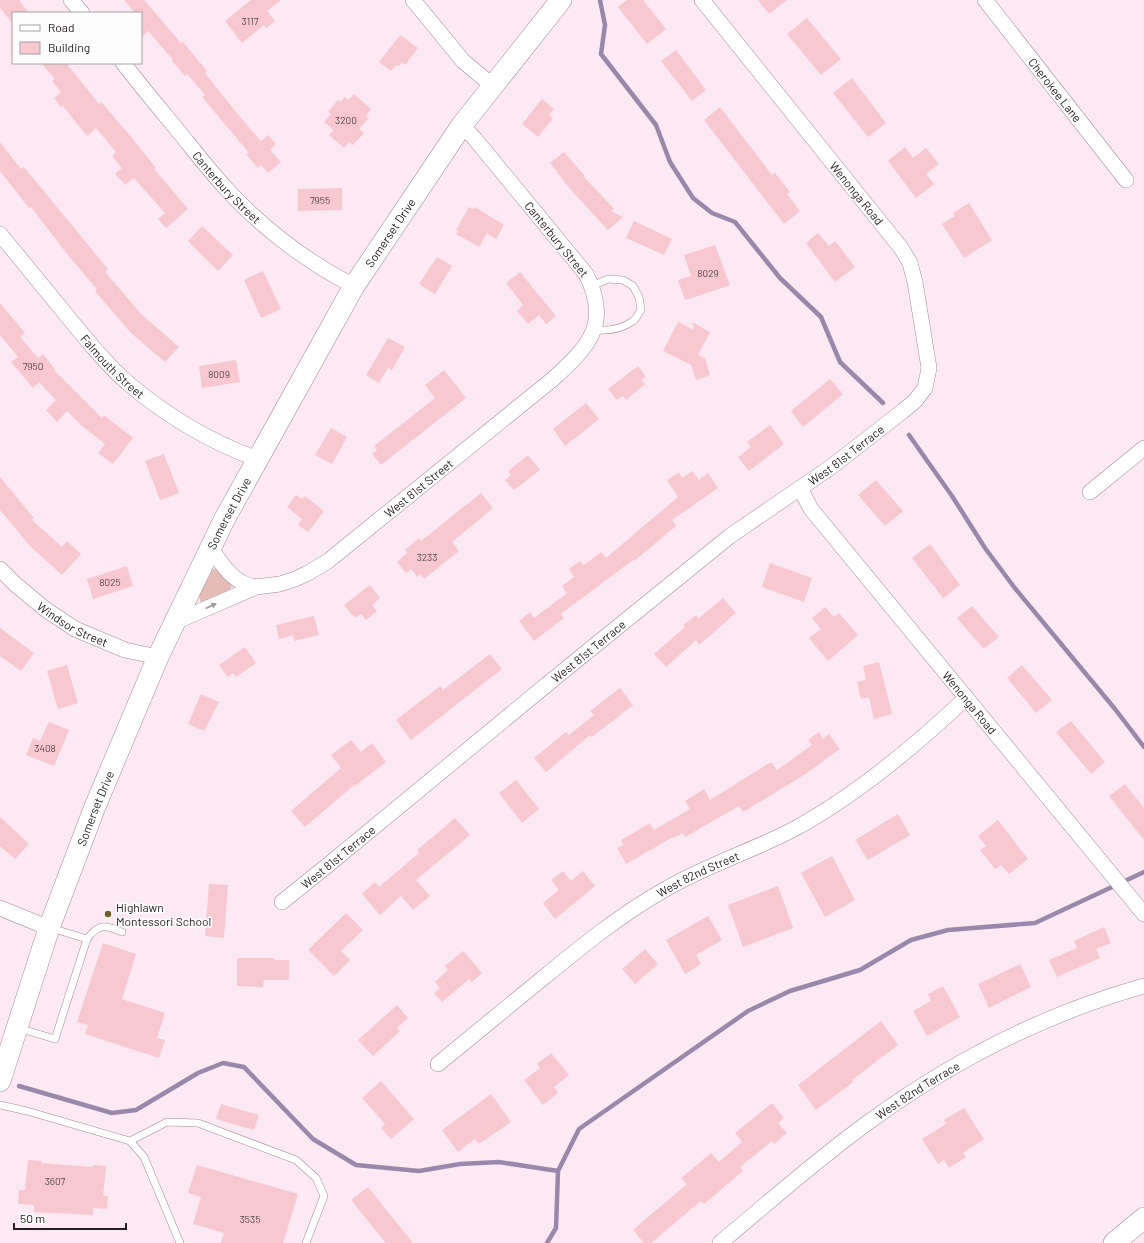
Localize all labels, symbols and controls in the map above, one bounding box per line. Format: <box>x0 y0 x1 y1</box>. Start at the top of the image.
legend <box>12 12 142 64</box>
house number: 3117 <box>242 15 259 27</box>
text: Road <box>48 20 75 34</box>
text: Building <box>48 40 90 54</box>
street label: Cherokee Lane <box>1026 55 1085 125</box>
house number: 3200 <box>335 114 357 126</box>
street label: Canterbury Street <box>190 148 264 226</box>
street label: Wenonga Road <box>827 159 887 227</box>
house number: 7955 <box>310 194 330 206</box>
street label: Somerset Drive <box>362 195 418 270</box>
street label: Canterbury Street <box>522 198 592 280</box>
house number: 8029 <box>697 267 719 279</box>
street label: Falmouth Street <box>78 331 147 401</box>
house number: 7950 <box>23 360 43 372</box>
house number: 8009 <box>208 368 230 380</box>
street label: West 81st Terrace <box>805 422 886 488</box>
street label: West 81st Street <box>381 456 455 520</box>
street label: Somerset Drive <box>204 475 253 552</box>
house number: 3233 <box>417 551 437 563</box>
house number: 8025 <box>99 576 121 588</box>
street label: Windsor Street <box>35 599 110 649</box>
one-way arrow <box>205 603 216 609</box>
street label: West 81st Terrace <box>548 617 628 685</box>
street label: Wenonga Road <box>940 668 1000 737</box>
house number: 3408 <box>34 742 56 754</box>
street label: Somerset Drive <box>74 768 116 848</box>
street label: West 81st Terrace <box>298 822 378 891</box>
street label: West 82nd Street <box>654 848 741 900</box>
place label: Highlawn Montessori School <box>116 900 211 928</box>
marker: Highlawn Montessori School <box>103 909 113 919</box>
street label: West 82nd Terrace <box>873 1058 962 1122</box>
house number: 3607 <box>45 1175 66 1187</box>
scale bar <box>14 1205 126 1231</box>
text: 50 m <box>20 1211 45 1225</box>
house number: 3535 <box>240 1213 260 1225</box>

